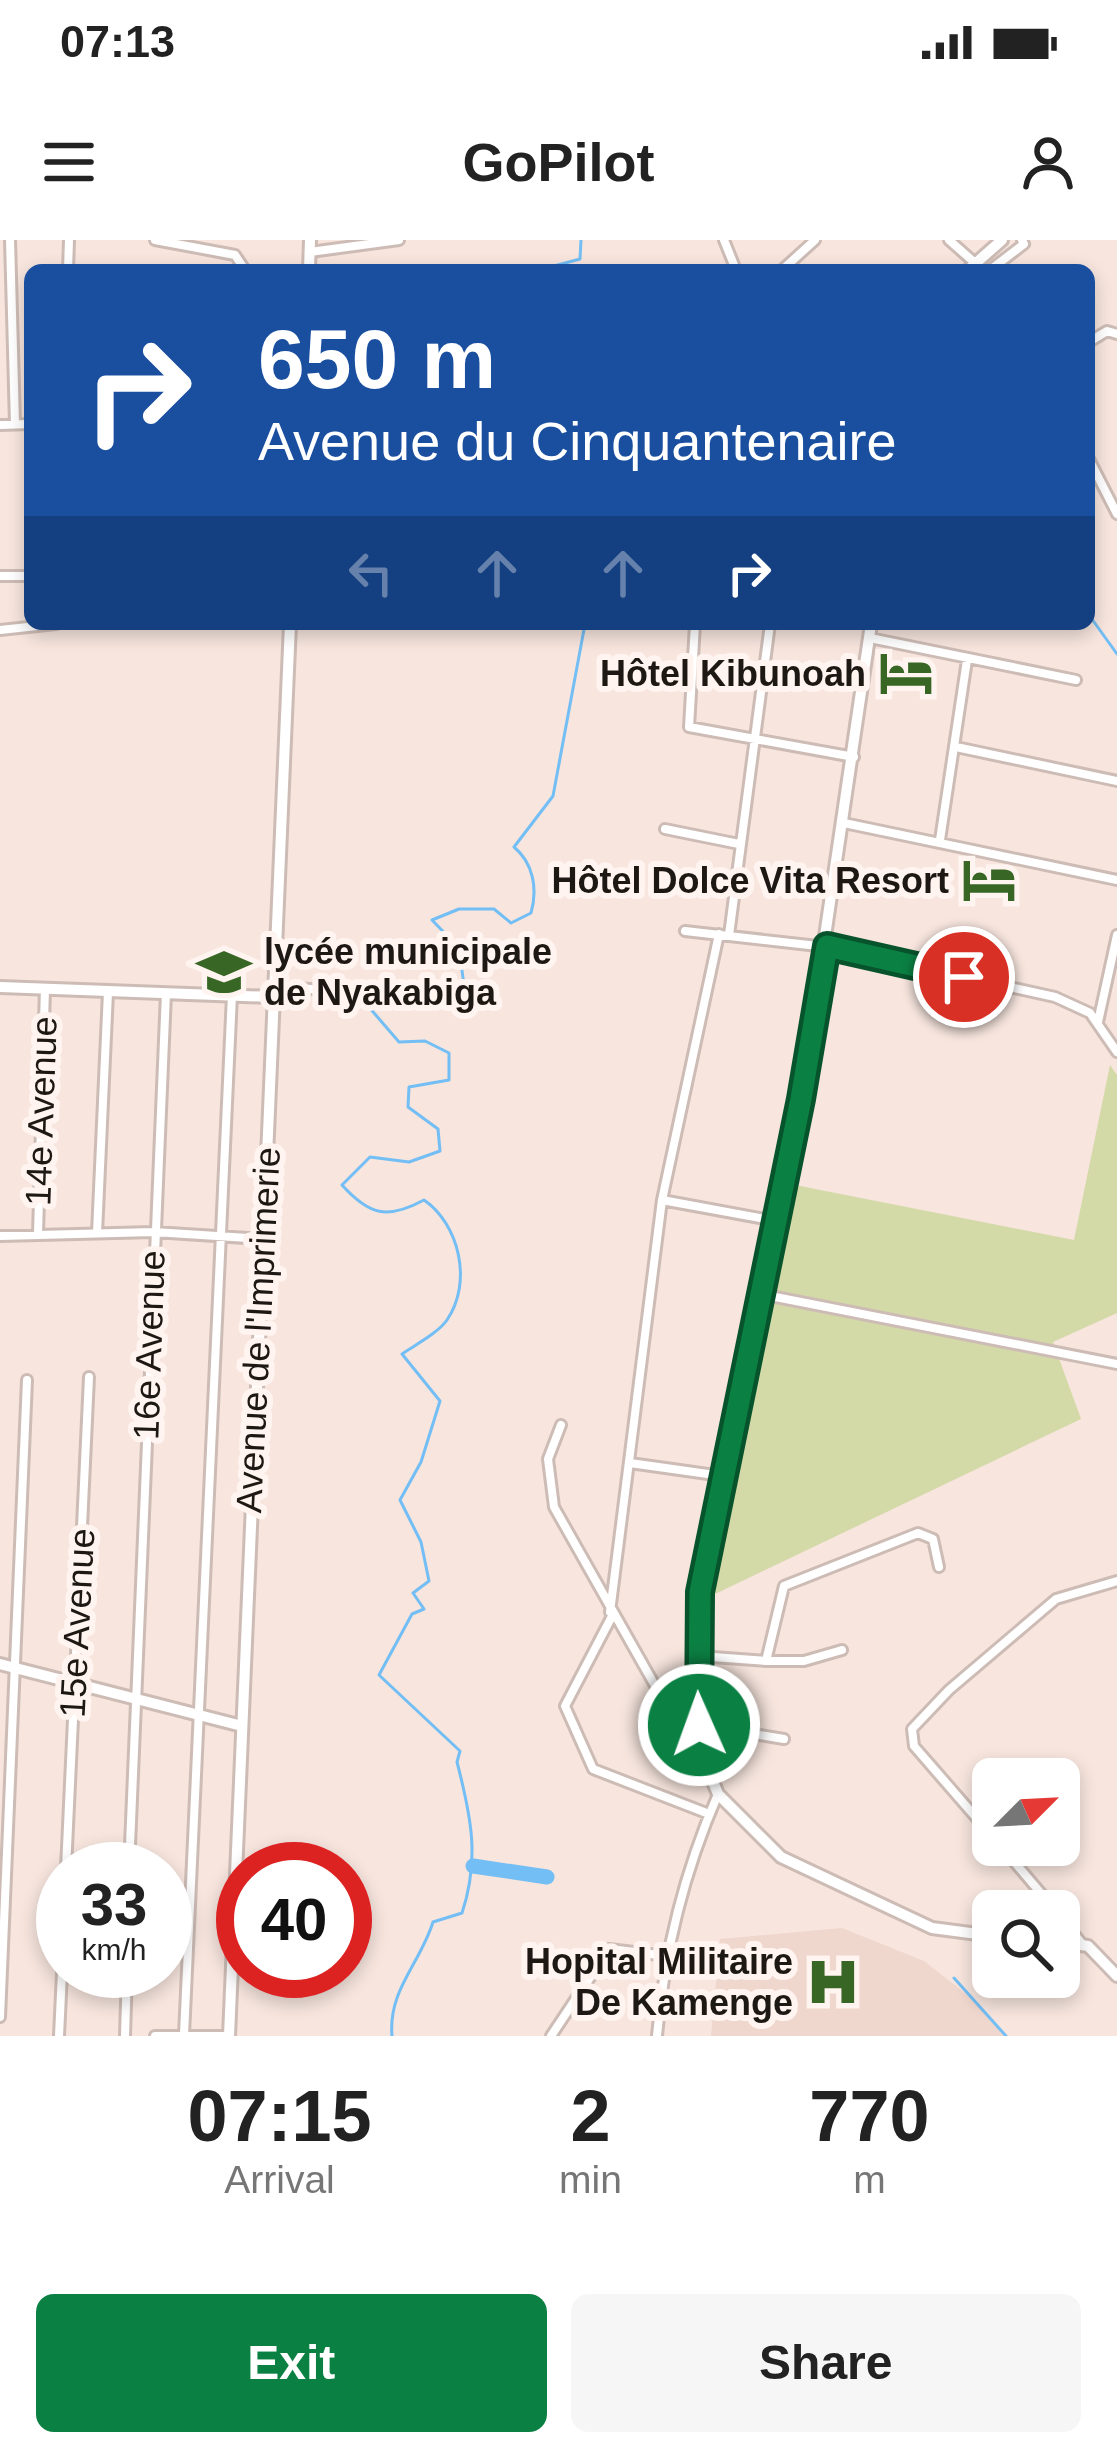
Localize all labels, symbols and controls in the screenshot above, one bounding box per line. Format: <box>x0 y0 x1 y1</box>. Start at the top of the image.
text: 07:13 <box>60 16 175 67</box>
icon: menu <box>36 129 102 195</box>
icon: person <box>1015 129 1081 195</box>
text: GoPilot <box>463 132 654 192</box>
icon: right <box>60 312 216 468</box>
text: 650 m <box>258 312 496 406</box>
text: Avenue du Cinquantenaire <box>258 411 897 471</box>
icon: left <box>338 540 404 606</box>
icon: ahead <box>464 540 530 606</box>
icon: ahead <box>590 540 656 606</box>
icon: right <box>716 540 782 606</box>
hotel icon: Hôtel Kibunoah <box>877 644 935 702</box>
place label: Hôtel Kibunoah <box>600 653 866 694</box>
hotel icon: Hôtel Dolce Vita Resort <box>960 851 1018 909</box>
place label: Hôtel Dolce Vita Resort <box>552 860 949 901</box>
pin <box>913 926 1015 1028</box>
place label: lycée municipale de Nyakabiga <box>264 931 552 1013</box>
school or university icon: lycée municipale de Nyakabiga <box>195 943 253 1001</box>
icon: arrive <box>931 944 997 1010</box>
street label: 14e Avenue <box>17 1016 65 1206</box>
street label: Avenue de l'Imprimerie <box>228 1146 288 1514</box>
street label: 16e Avenue <box>125 1250 173 1440</box>
street label: 15e Avenue <box>52 1527 102 1719</box>
position arrow <box>636 1662 762 1788</box>
north arrow <box>972 1758 1080 1866</box>
map controls <box>972 1758 1080 1998</box>
speed limit sign: 40 <box>216 1842 372 1998</box>
text: 33 <box>81 1871 147 1938</box>
button: search <box>972 1890 1080 1998</box>
text: km/h <box>81 1933 147 1966</box>
place label: Hopital Militaire De Kamenge <box>525 1941 793 2023</box>
hospital icon: Hopital Militaire De Kamenge <box>804 1953 862 2011</box>
text: 07:15 <box>187 2076 372 2156</box>
text: 2 <box>570 2076 611 2156</box>
text: 770 <box>809 2076 930 2156</box>
text: Arrival <box>224 2158 335 2201</box>
text: min <box>559 2158 622 2201</box>
text: m <box>853 2158 886 2201</box>
button: Exit <box>36 2294 547 2432</box>
button: Share <box>571 2294 1081 2432</box>

